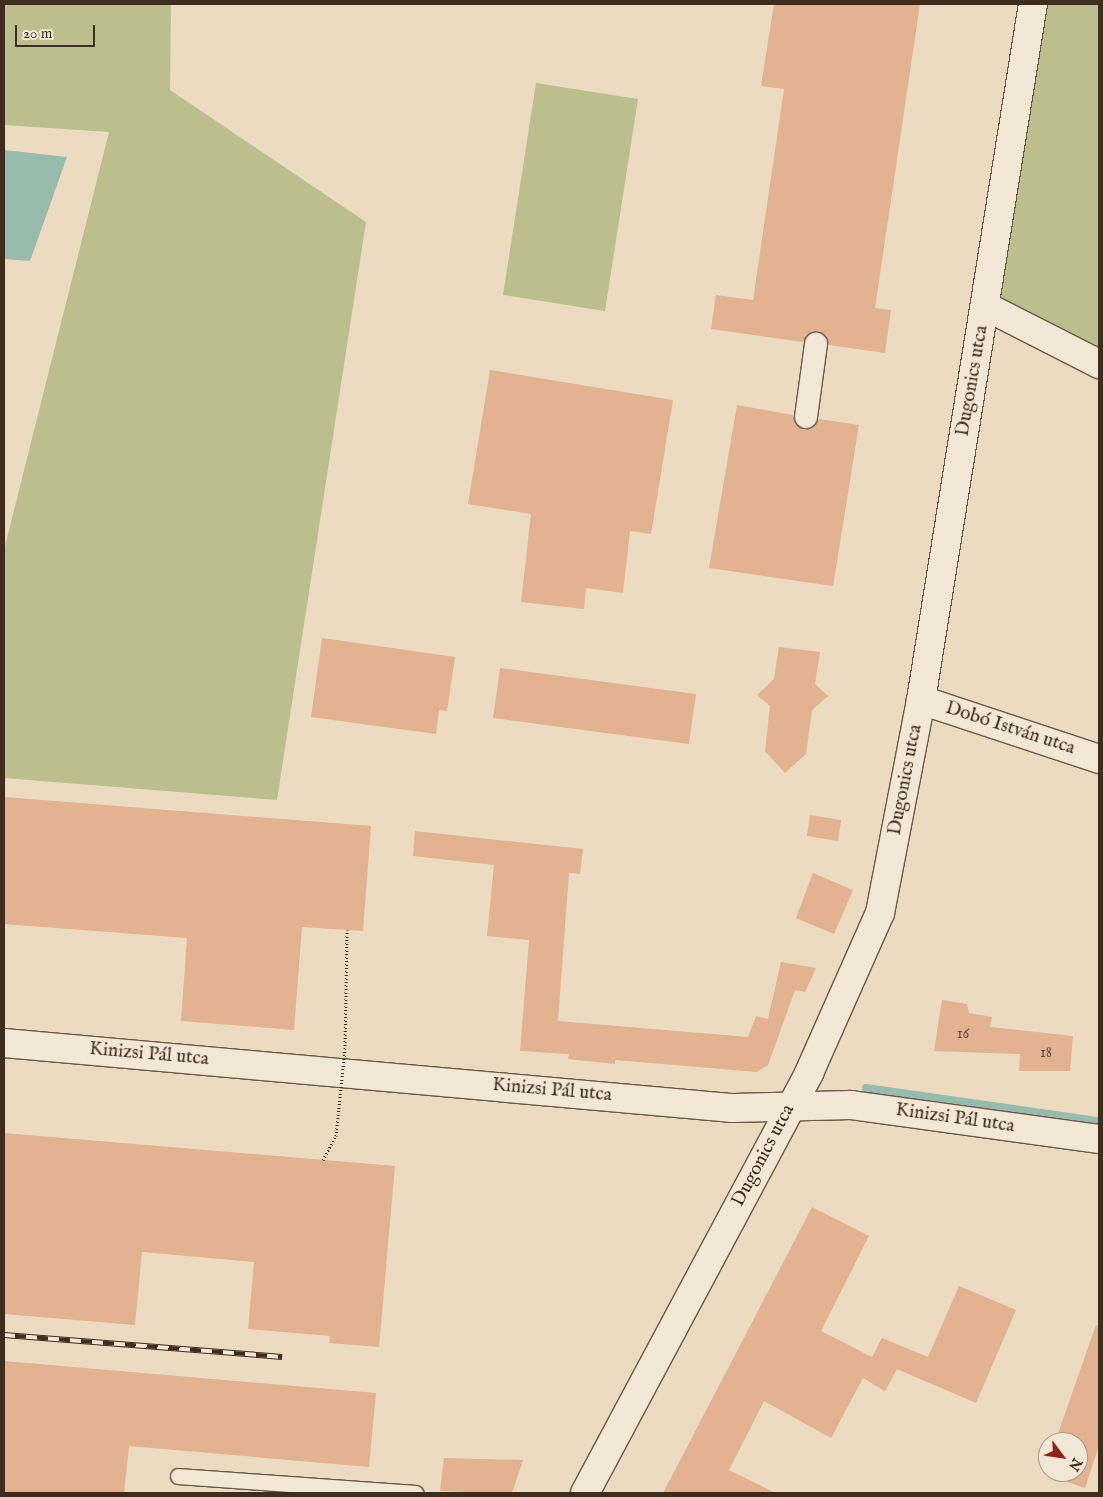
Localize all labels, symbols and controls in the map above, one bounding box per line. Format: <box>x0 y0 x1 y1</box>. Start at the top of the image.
scale bar <box>18 15 98 47</box>
text: 20 m <box>23 24 52 43</box>
street label: Dugonics utca <box>952 324 994 438</box>
street label: Dobó István utca <box>942 697 1078 761</box>
street label: Dugonics utca <box>884 723 928 837</box>
house number: 16 <box>957 1024 969 1044</box>
street label: Kinizsi Pál utca <box>88 1038 210 1072</box>
house number: 18 <box>1040 1043 1052 1063</box>
street label: Kinizsi Pál utca <box>491 1074 613 1108</box>
street label: Kinizsi Pál utca <box>894 1099 1016 1139</box>
street label: Dugonics utca <box>728 1101 800 1211</box>
north arrow <box>1038 1432 1088 1482</box>
text: N <box>1064 1454 1086 1474</box>

